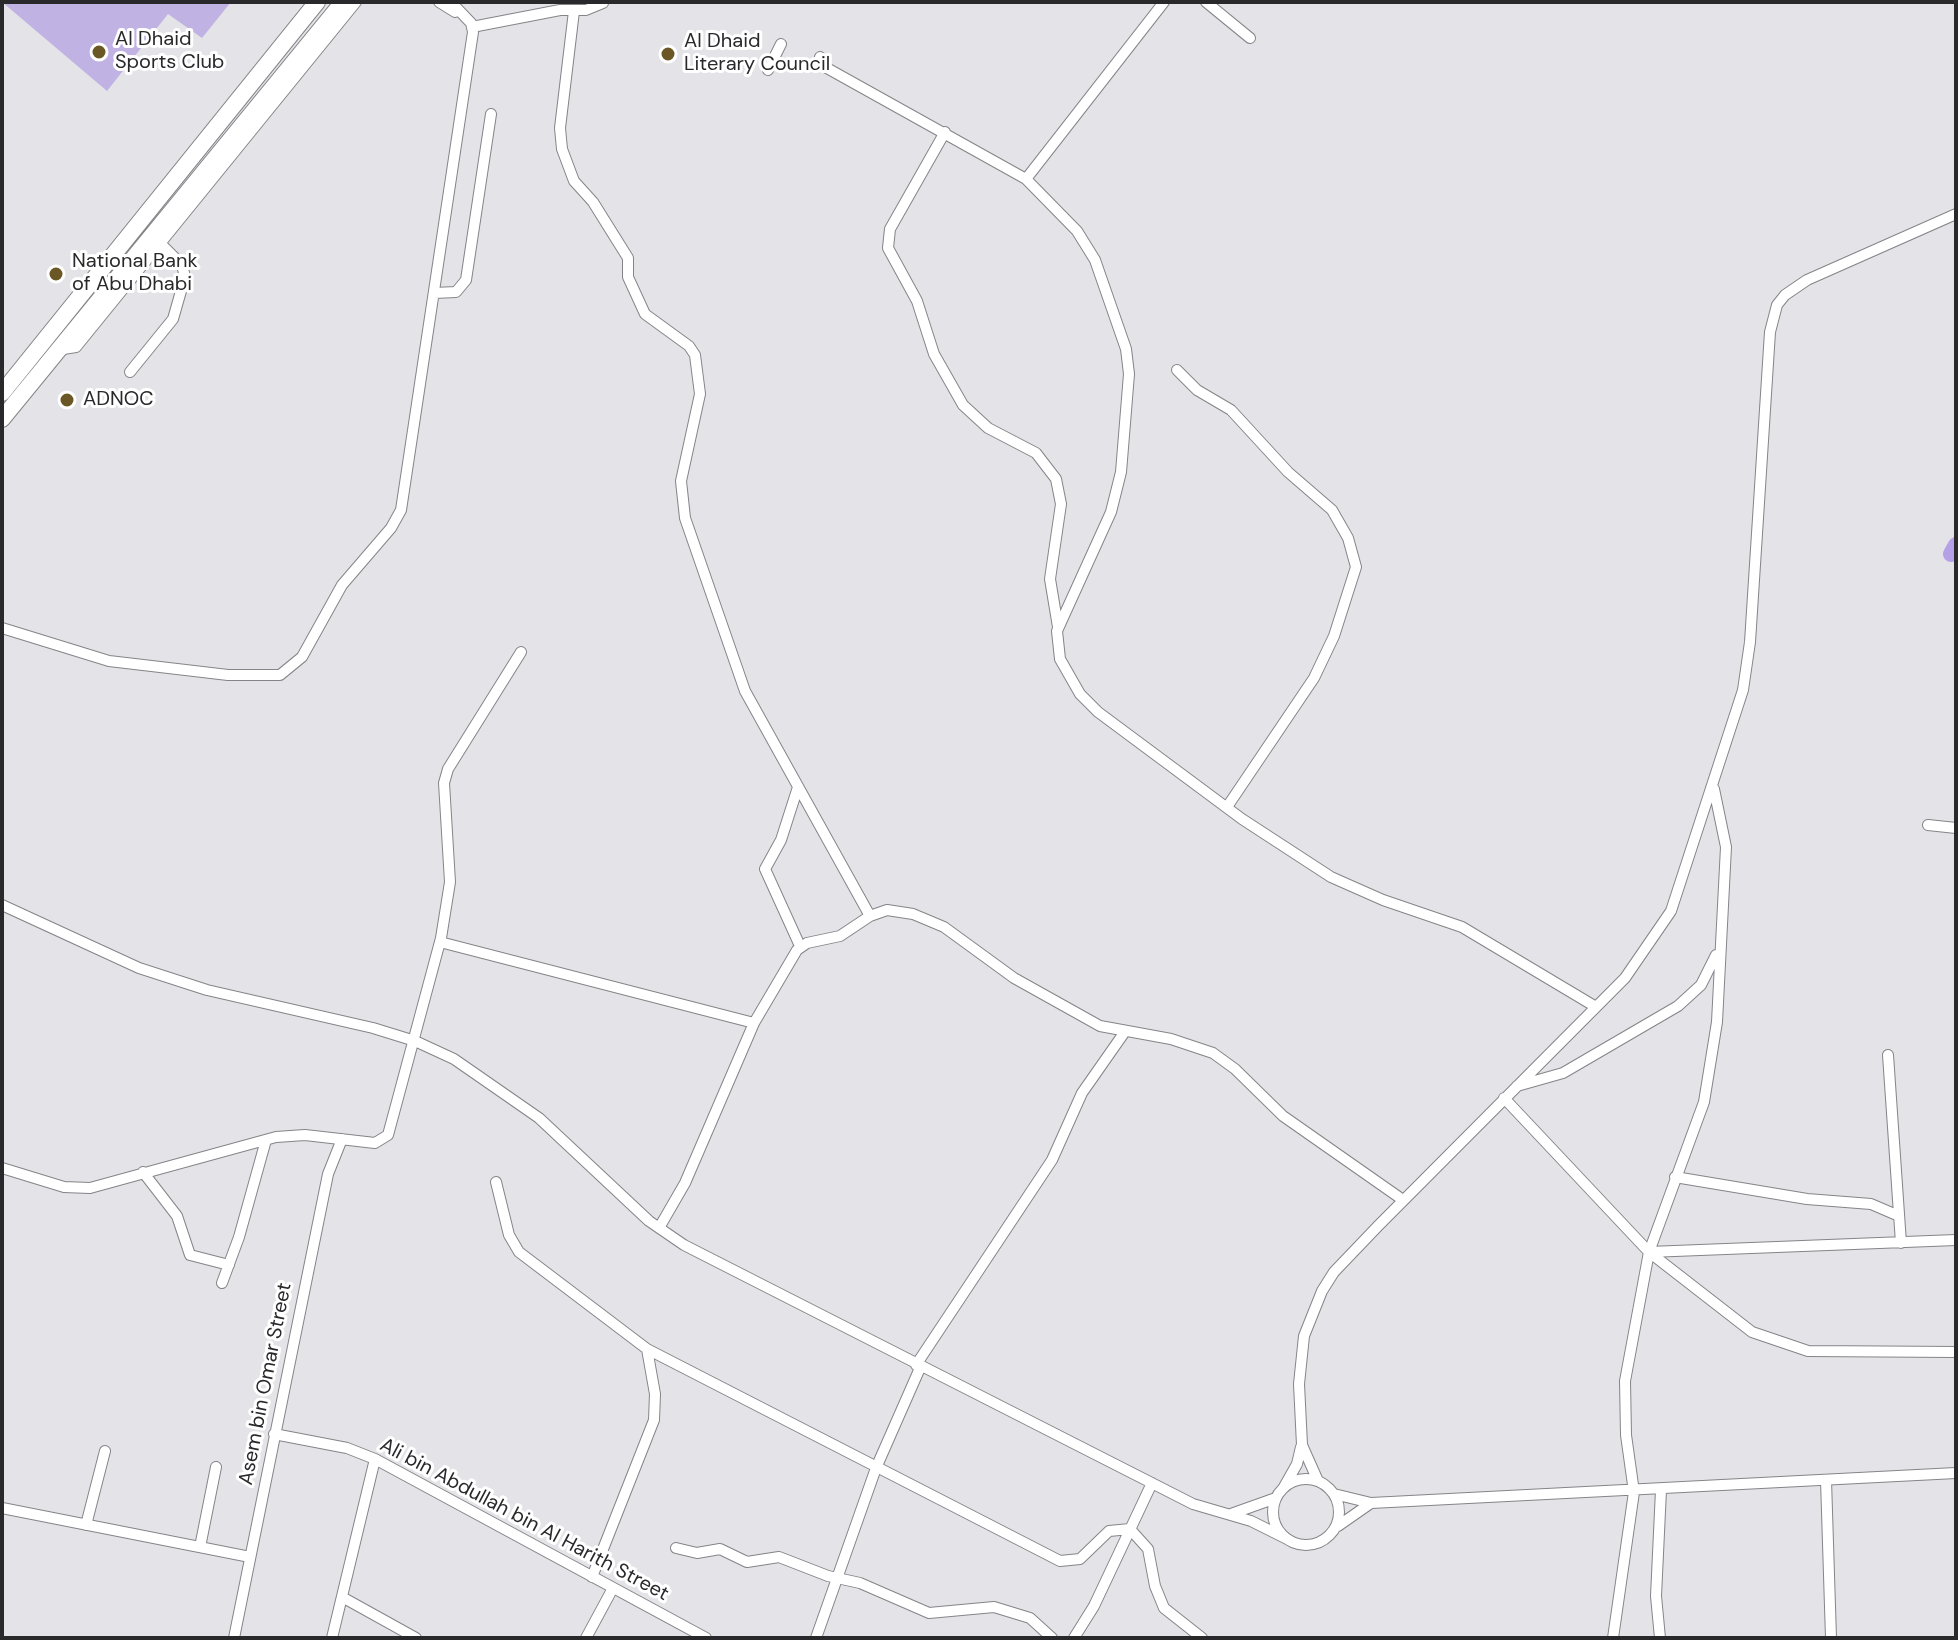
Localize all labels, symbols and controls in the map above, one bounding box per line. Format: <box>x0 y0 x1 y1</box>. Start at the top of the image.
place label: Al Dhaid Sports Club <box>115 28 224 75</box>
place label: Al Dhaid Literary Council <box>684 30 830 77</box>
marker: Al Dhaid Sports Club <box>90 43 108 61</box>
marker: Al Dhaid Literary Council <box>659 45 677 63</box>
place label: National Bank of Abu Dhabi <box>72 250 198 297</box>
marker: National Bank of Abu Dhabi <box>47 265 65 283</box>
place label: ADNOC <box>83 388 154 412</box>
marker: ADNOC <box>58 391 76 409</box>
street label: Asem bin Omar Street <box>235 1281 297 1487</box>
street label: Ali bin Abdullah bin Al Harith Street <box>375 1433 673 1607</box>

